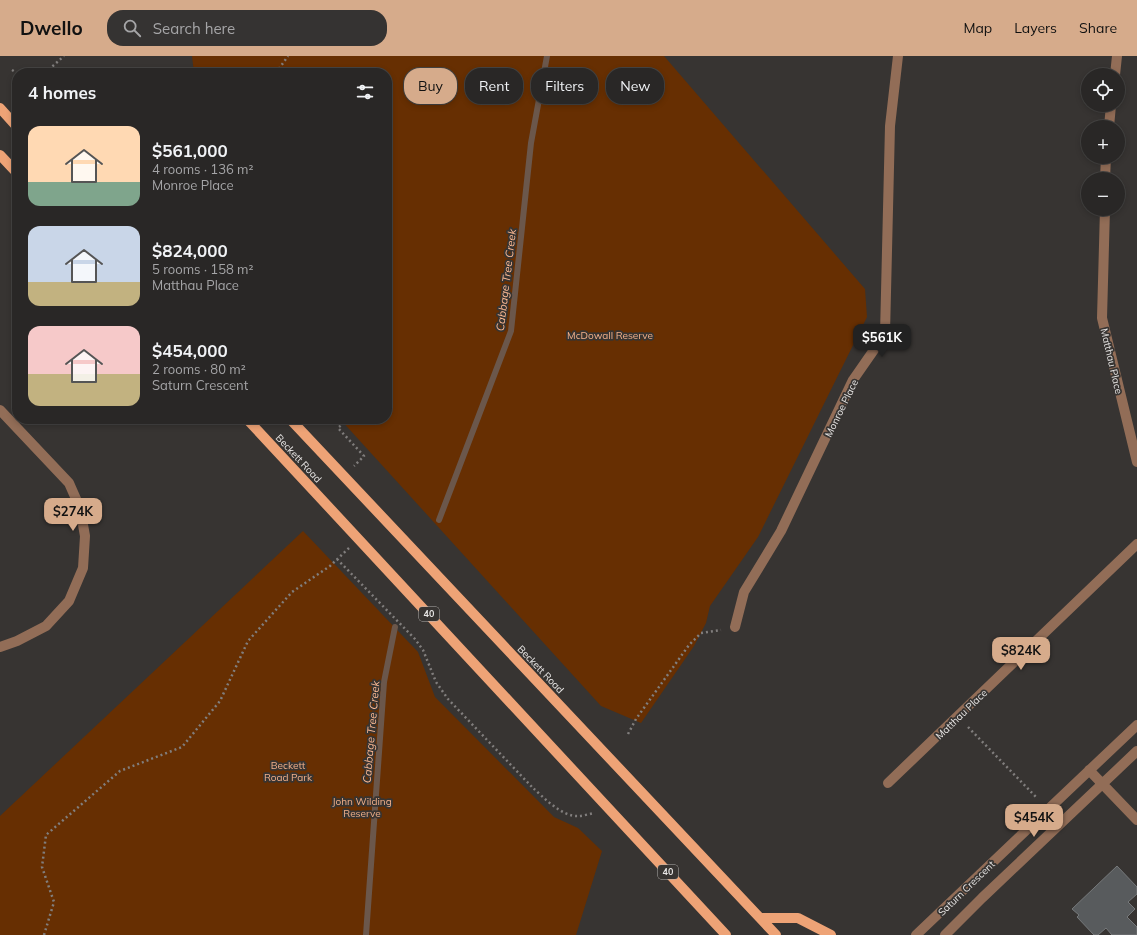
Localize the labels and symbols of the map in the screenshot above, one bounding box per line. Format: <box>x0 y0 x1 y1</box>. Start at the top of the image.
water label: Cabbage Tree Creek <box>493 228 519 332</box>
pin: $561K <box>854 324 910 358</box>
street label: Matthau Place <box>1098 327 1125 395</box>
park label: McDowall Reserve <box>567 329 653 342</box>
street label: Monroe Place <box>822 377 861 439</box>
street label: Beckett Road <box>273 431 324 485</box>
pin: $274K <box>45 498 101 532</box>
road number: 40 <box>419 607 439 621</box>
pin: $824K <box>993 637 1049 671</box>
street label: Beckett Road <box>515 643 567 696</box>
water label: Cabbage Tree Creek <box>360 680 382 784</box>
street label: Matthau Place <box>933 686 990 742</box>
park label: Beckett Road Park <box>264 759 313 784</box>
park label: John Wilding Reserve <box>332 795 392 820</box>
pin: $454K <box>1006 804 1062 838</box>
street label: Saturn Crescent <box>935 858 998 919</box>
road number: 40 <box>658 865 678 879</box>

